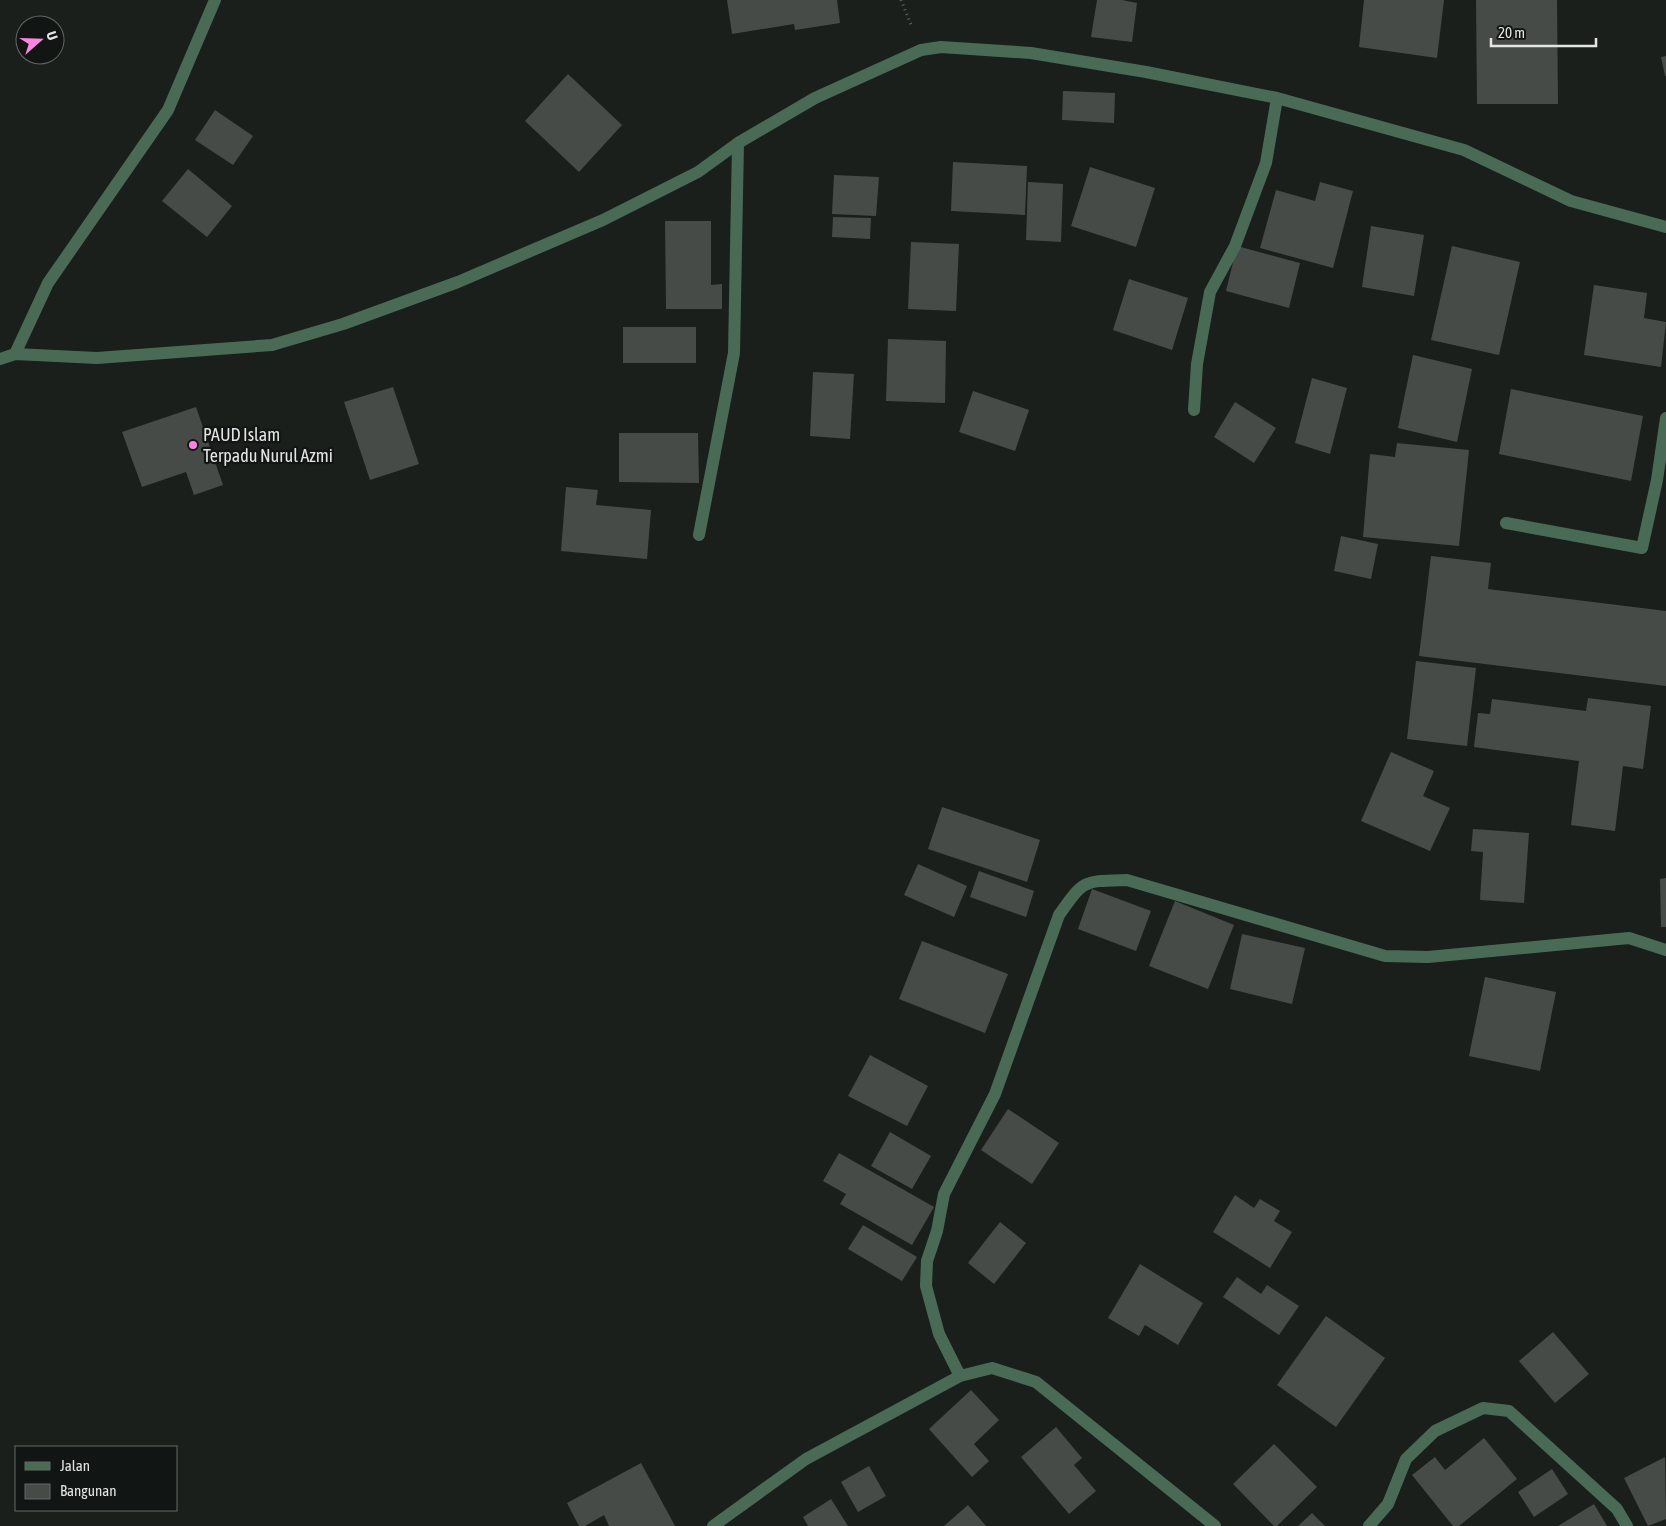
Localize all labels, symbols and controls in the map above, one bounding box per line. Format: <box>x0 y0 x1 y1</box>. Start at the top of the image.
north arrow <box>15 15 65 65</box>
scale bar <box>1491 15 1596 47</box>
text: 20 m <box>1498 24 1525 41</box>
text: U <box>43 29 61 42</box>
place label: PAUD Islam Terpadu Nurul Azmi <box>203 424 333 466</box>
marker: PAUD Islam Terpadu Nurul Azmi <box>187 439 199 451</box>
legend <box>15 1446 178 1511</box>
text: Jalan <box>60 1457 90 1474</box>
text: Bangunan <box>60 1482 117 1499</box>

